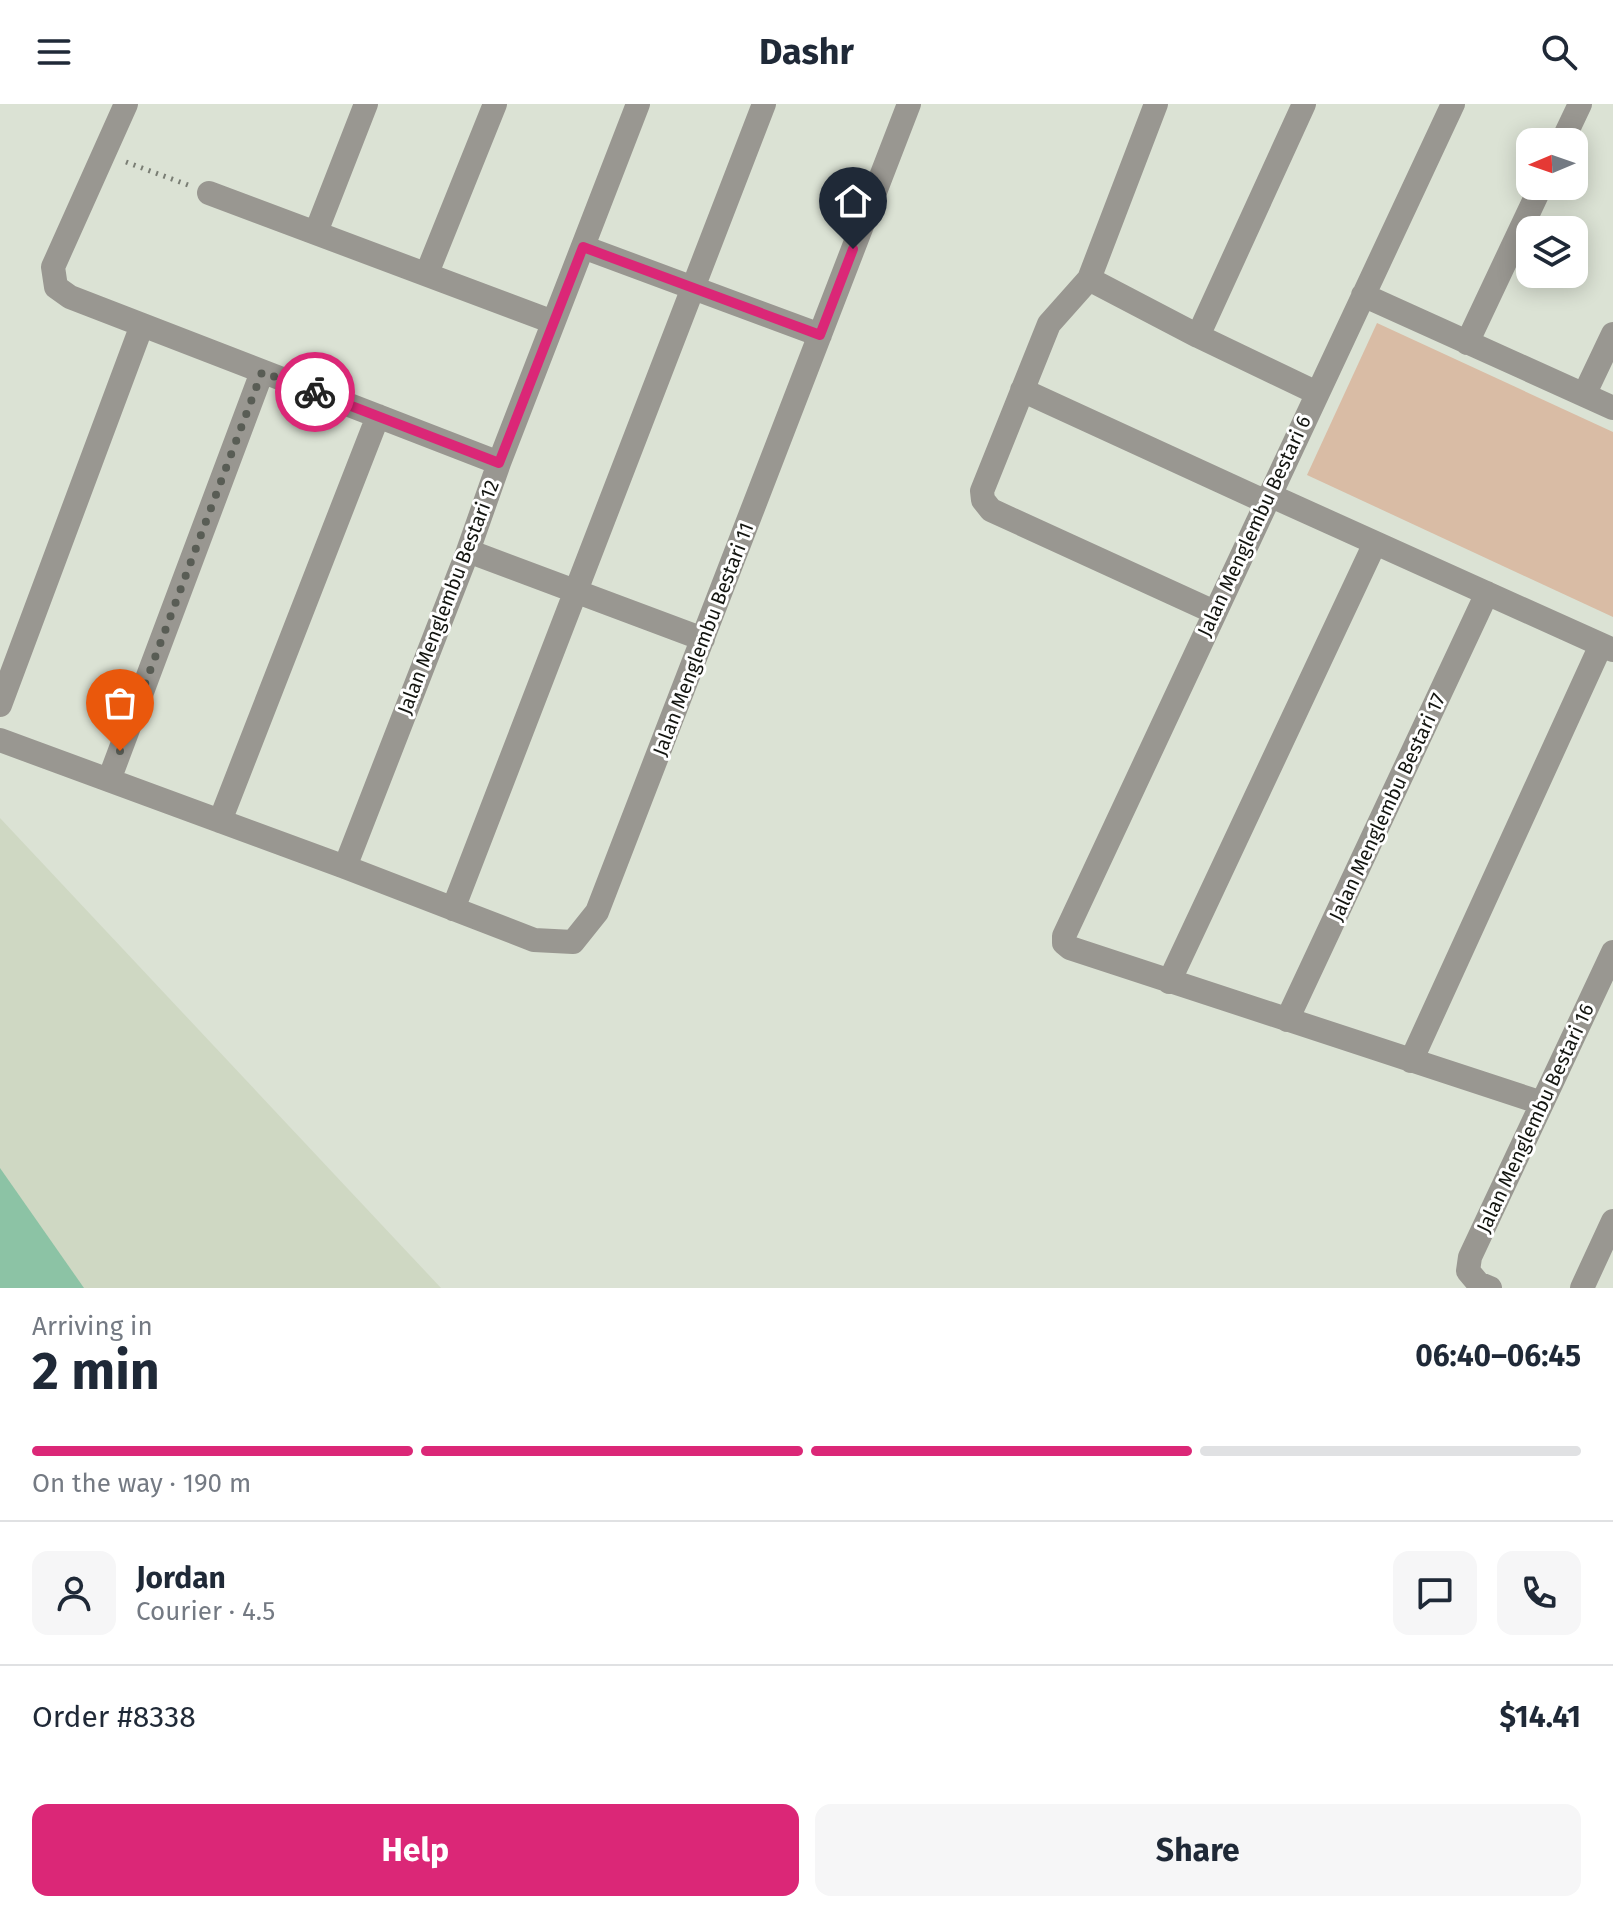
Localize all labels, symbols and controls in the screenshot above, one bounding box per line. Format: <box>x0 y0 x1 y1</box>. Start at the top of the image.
icon: menu <box>32 30 76 74</box>
text: Dashr <box>759 30 854 74</box>
icon: search <box>1537 30 1581 74</box>
north arrow <box>1516 128 1588 200</box>
map controls <box>1516 128 1588 288</box>
pin <box>819 167 887 249</box>
icon: home <box>831 179 875 223</box>
button: layers <box>1516 216 1588 288</box>
courier <box>275 352 355 432</box>
icon: bike <box>293 370 337 414</box>
street label: Jalan Menglembu Bestari 6 <box>1192 412 1316 640</box>
street label: Jalan Menglembu Bestari 12 <box>392 476 504 718</box>
street label: Jalan Menglembu Bestari 11 <box>647 519 759 759</box>
pin <box>86 669 154 751</box>
icon: bag <box>98 681 142 725</box>
street label: Jalan Menglembu Bestari 17 <box>1324 689 1450 925</box>
street label: Jalan Menglembu Bestari 16 <box>1471 1000 1599 1236</box>
text: Arriving in <box>32 1311 153 1342</box>
text: 06:40–06:45 <box>1415 1338 1581 1374</box>
text: 2 min <box>32 1340 160 1403</box>
text: On the way · 190 m <box>32 1468 251 1499</box>
button: person <box>32 1551 116 1635</box>
button: chat <box>1393 1551 1477 1635</box>
button: phone <box>1497 1551 1581 1635</box>
text: Jordan <box>136 1560 226 1596</box>
text: Courier · 4.5 <box>136 1596 275 1627</box>
text: Order #8338 <box>32 1699 196 1735</box>
text: $14.41 <box>1499 1699 1581 1735</box>
button: Help <box>32 1804 799 1896</box>
button: Share <box>815 1804 1581 1896</box>

